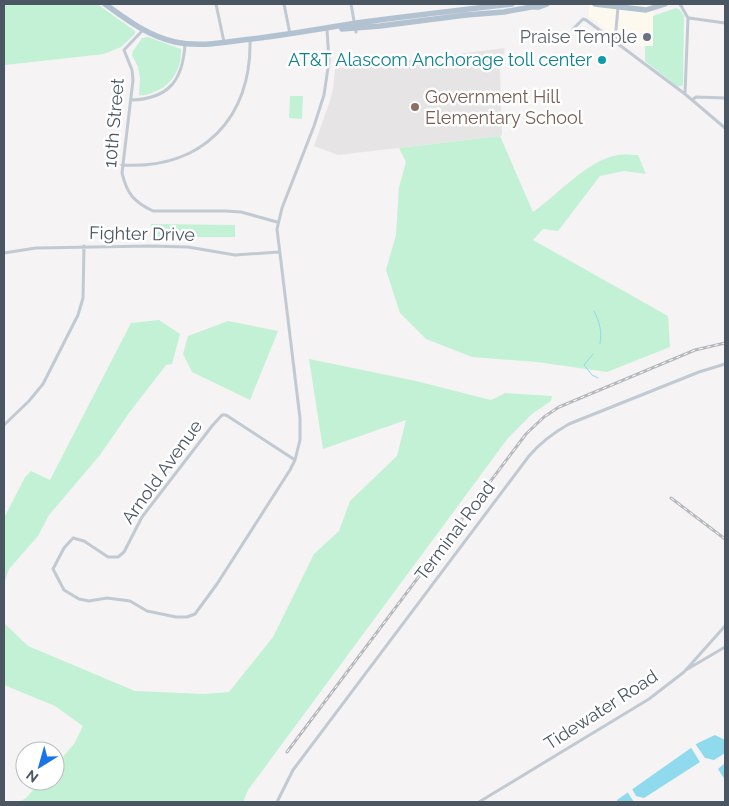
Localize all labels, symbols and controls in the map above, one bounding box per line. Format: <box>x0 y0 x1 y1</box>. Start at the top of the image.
place label: Praise Temple <box>520 26 637 47</box>
marker: Praise Temple <box>641 31 653 43</box>
place label: AT&T Alascom Anchorage toll center <box>288 49 593 70</box>
marker: AT&T Alascom Anchorage toll center <box>596 54 608 66</box>
street label: 10th Street <box>99 77 128 169</box>
place label: Government Hill Elementary School <box>425 86 583 128</box>
marker: Government Hill Elementary School <box>409 101 421 113</box>
street label: Fighter Drive <box>89 222 196 245</box>
street label: Arnold Avenue <box>117 415 206 528</box>
street label: Terminal Road <box>410 477 499 584</box>
street label: Tidewater Road <box>540 665 661 754</box>
north arrow <box>15 741 65 791</box>
text: N <box>23 767 41 786</box>

